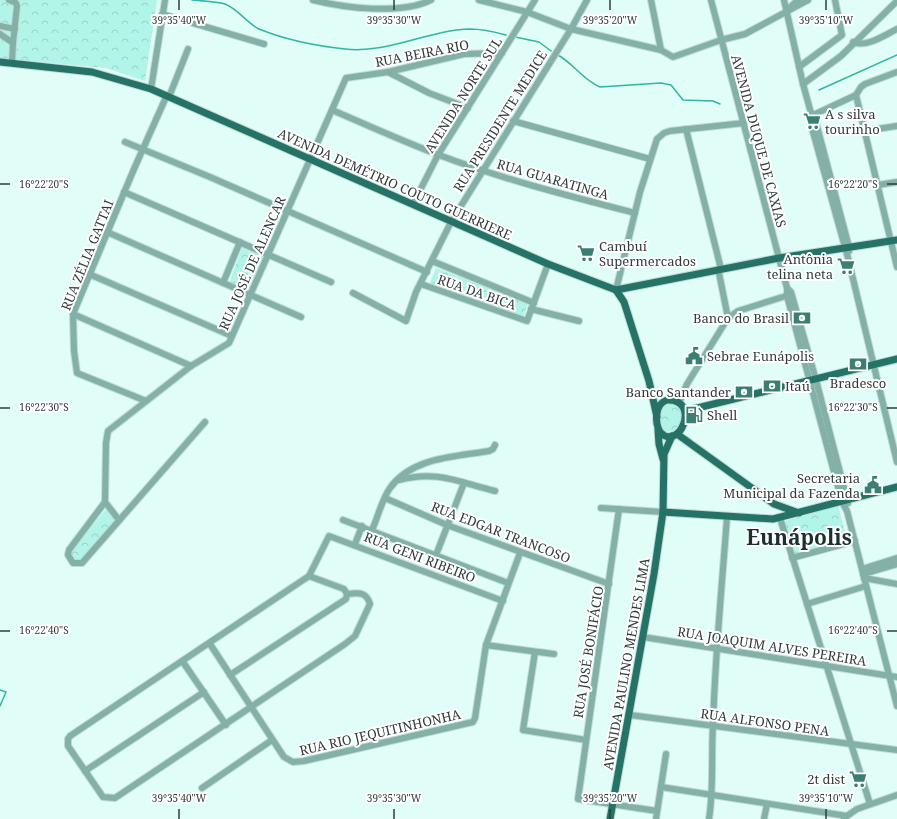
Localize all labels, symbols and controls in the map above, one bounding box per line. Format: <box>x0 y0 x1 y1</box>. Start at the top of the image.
text: 39°35'40"W <box>152 13 207 27</box>
text: 39°35'30"W <box>367 13 422 27</box>
text: 39°35'20"W <box>583 13 638 27</box>
text: 39°35'10"W <box>799 13 854 27</box>
street label: AVENIDA NORTE SUL <box>420 34 506 156</box>
street label: RUA BEIRA RIO <box>373 35 471 71</box>
street label: RUA PRESIDENTE MEDICE <box>449 47 551 195</box>
street label: AVENIDA DUQUE DE CAXIAS <box>727 53 791 229</box>
place label: A s silva tourinho <box>825 105 880 138</box>
supermarket icon: A s silva tourinho <box>802 111 822 131</box>
street label: AVENIDA DEMÉTRIO COUTO GUERRIERE <box>275 124 515 244</box>
street label: RUA GUARATINGA <box>495 154 612 204</box>
text: 16°22'20"S <box>19 177 69 191</box>
text: 16°22'20"S <box>828 177 878 191</box>
street label: RUA JOSÉ DE ALENCAR <box>214 193 290 333</box>
street label: RUA ZÉLIA GATTAI <box>57 197 118 313</box>
place label: Cambuí Supermercados <box>599 237 696 270</box>
supermarket icon: Cambuí Supermercados <box>576 243 596 263</box>
place label: Antônia telina neta <box>767 250 833 283</box>
supermarket icon: Antônia telina neta <box>836 256 856 276</box>
street label: RUA DA BICA <box>435 270 520 314</box>
bank icon: Banco do Brasil <box>792 308 812 328</box>
place label: Banco do Brasil <box>693 309 789 327</box>
public building icon: Sebrae Eunápolis <box>684 346 704 366</box>
place label: Sebrae Eunápolis <box>707 347 814 365</box>
bank icon: Bradesco <box>848 354 868 374</box>
place label: Bradesco <box>830 374 886 392</box>
bank icon: Itaú <box>762 376 782 396</box>
place label: Itaú <box>785 377 810 395</box>
bank icon: Banco Santander <box>734 382 754 402</box>
place label: Banco Santander <box>625 383 731 401</box>
text: 16°22'30"S <box>19 400 69 414</box>
text: 16°22'30"S <box>828 400 878 414</box>
fuel station icon: Shell <box>684 405 704 425</box>
place label: Shell <box>707 406 737 424</box>
place label: Secretaria Municipal da Fazenda <box>723 469 860 502</box>
public building icon: Secretaria Municipal da Fazenda <box>863 475 883 495</box>
street label: RUA EDGAR TRANCOSO <box>429 497 573 567</box>
district label: Eunápolis <box>746 523 852 551</box>
street label: RUA GENI RIBEIRO <box>362 527 478 587</box>
street label: AVENIDA PAULINO MENDES LIMA <box>598 556 654 771</box>
street label: RUA JOSÉ BONIFÁCIO <box>569 585 607 719</box>
street label: RUA JOAQUIM ALVES PEREIRA <box>676 622 869 670</box>
text: 16°22'40"S <box>19 623 69 637</box>
text: 16°22'40"S <box>828 623 878 637</box>
street label: RUA ALFONSO PENA <box>700 704 831 740</box>
street label: RUA RIO JEQUITINHONHA <box>298 705 463 759</box>
supermarket icon: 2t dist <box>848 769 868 789</box>
place label: 2t dist <box>807 770 845 788</box>
text: 39°35'40"W <box>152 791 207 805</box>
text: 39°35'30"W <box>367 791 422 805</box>
text: 39°35'20"W <box>583 791 638 805</box>
text: 39°35'10"W <box>799 791 854 805</box>

